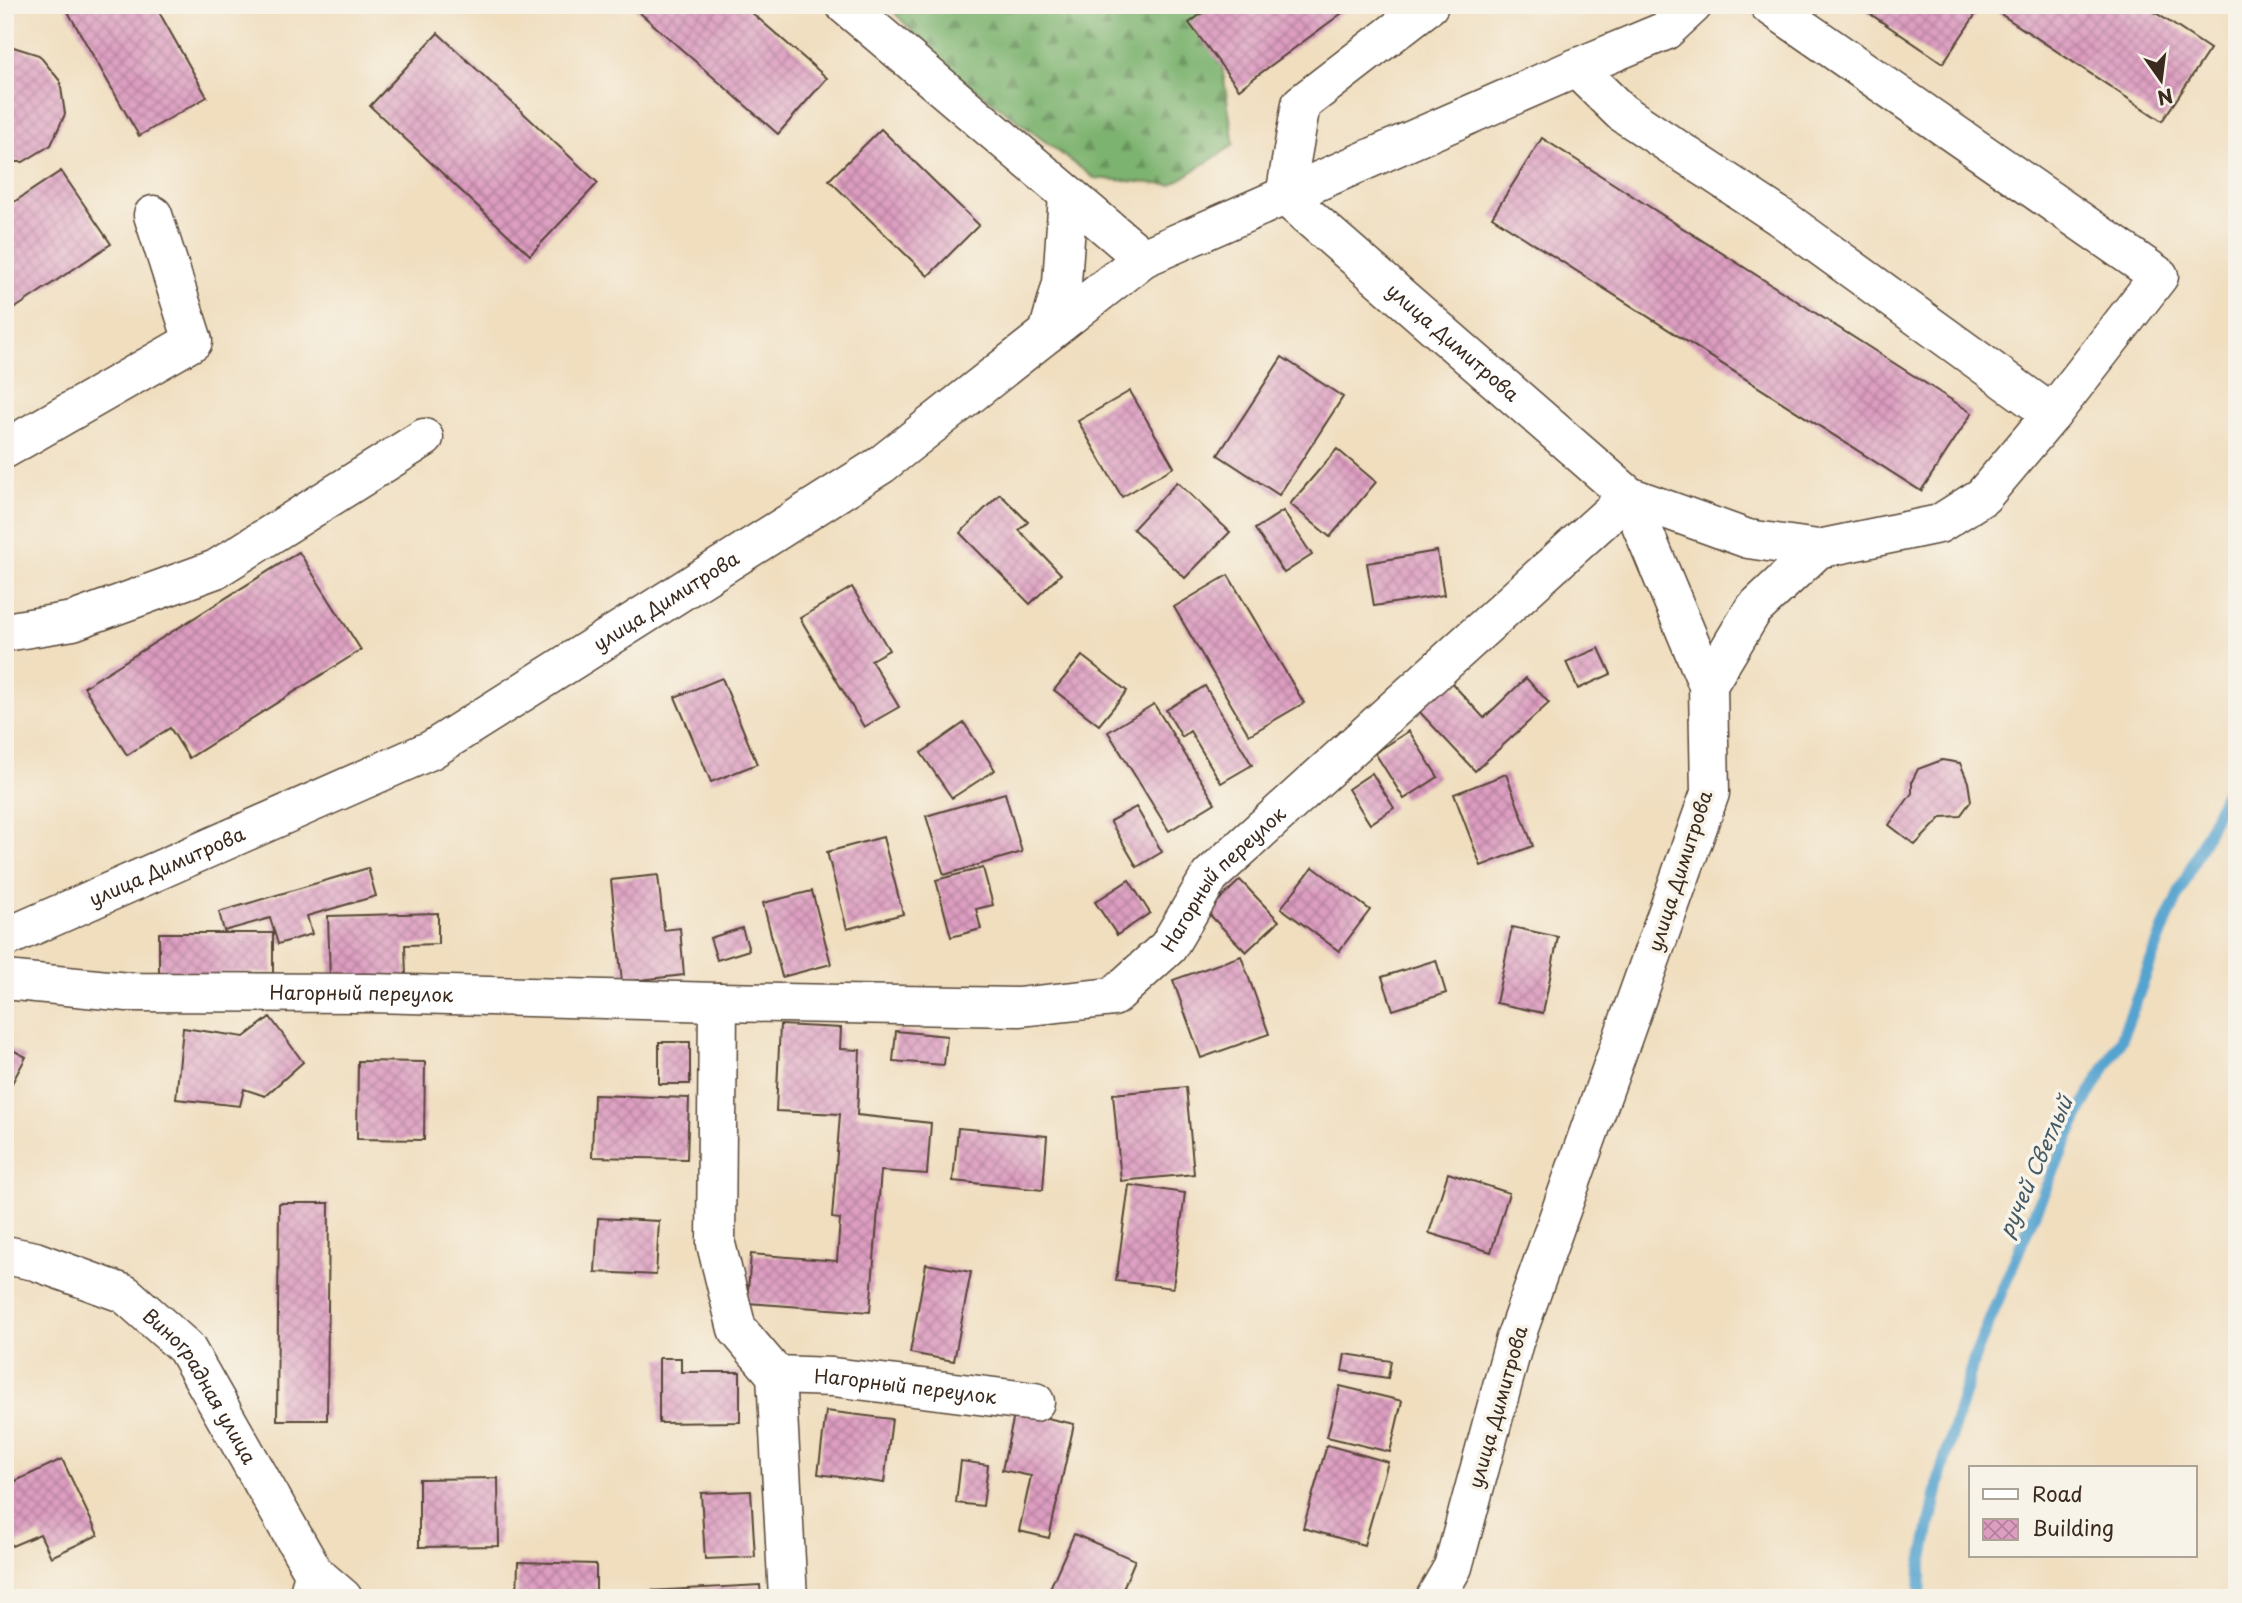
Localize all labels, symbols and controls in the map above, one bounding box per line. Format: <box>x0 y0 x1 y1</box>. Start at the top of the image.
north arrow <box>2126 46 2196 116</box>
text: N <box>2155 82 2176 113</box>
street label: улица Димитрова <box>1381 276 1526 407</box>
street label: улица Димитрова <box>587 543 744 657</box>
street label: улица Димитрова <box>1640 786 1718 955</box>
street label: Нагорный переулок <box>1153 799 1292 957</box>
street label: улица Димитрова <box>84 819 249 912</box>
street label: Нагорный переулок <box>270 978 454 1008</box>
water label: ручей Светлый <box>1989 1088 2081 1242</box>
street label: Виноградная улица <box>137 1301 264 1469</box>
street label: улица Димитрова <box>1460 1322 1534 1491</box>
street label: Нагорный переулок <box>814 1361 999 1410</box>
legend <box>1969 1466 2196 1558</box>
text: Road <box>2032 1477 2083 1509</box>
text: Building <box>2032 1511 2114 1543</box>

